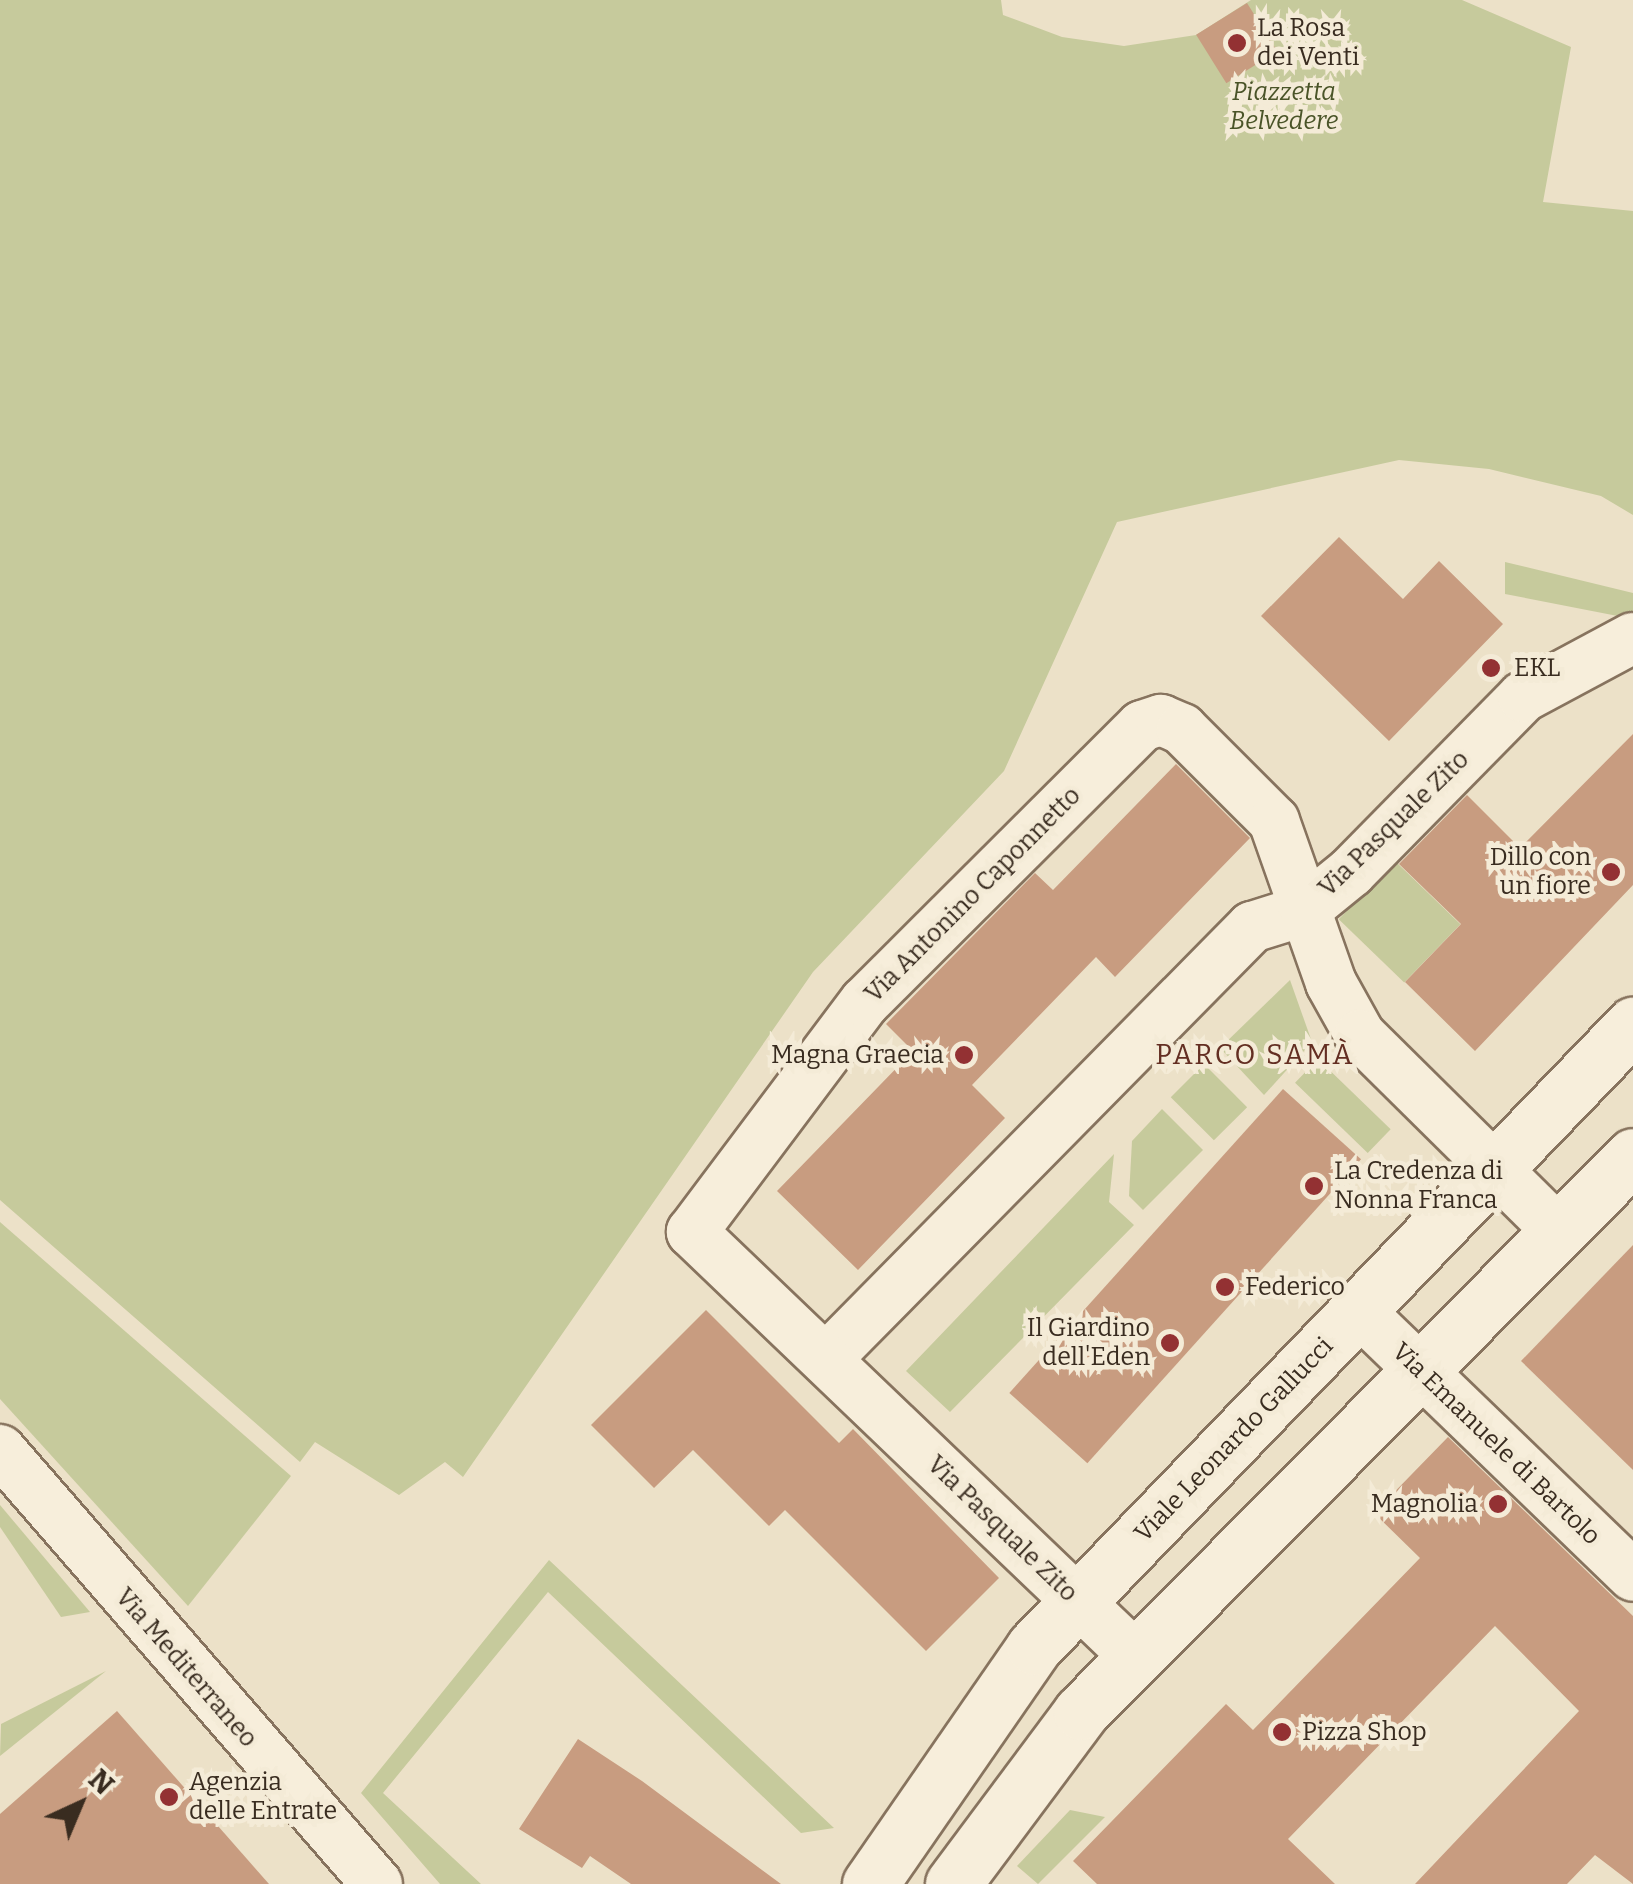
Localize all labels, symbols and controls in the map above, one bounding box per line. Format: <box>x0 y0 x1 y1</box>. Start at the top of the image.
place label: La Rosa dei Venti <box>1257 14 1359 73</box>
marker: La Rosa dei Venti <box>1226 32 1248 54</box>
park label: Piazzetta Belvedere <box>1230 78 1338 137</box>
place label: EKL <box>1514 653 1560 683</box>
marker: EKL <box>1478 655 1504 681</box>
street label: Via Pasquale Zito <box>1313 745 1475 903</box>
street label: Via Antonino Caponnetto <box>859 781 1087 1009</box>
place label: Dillo con un fiore <box>1490 843 1591 902</box>
marker: Dillo con un fiore <box>1600 861 1622 883</box>
district label: PARCO SAMÀ <box>1155 1038 1355 1072</box>
place label: Magna Graecia <box>771 1040 944 1070</box>
marker: Magna Graecia <box>953 1044 975 1066</box>
place label: La Credenza di Nonna Franca <box>1334 1157 1503 1216</box>
marker: La Credenza di Nonna Franca <box>1303 1175 1325 1197</box>
place label: Federico <box>1245 1272 1345 1302</box>
marker: Federico <box>1214 1276 1236 1298</box>
place label: Il Giardino dell'Eden <box>1027 1314 1150 1373</box>
street label: Viale Leonardo Gallucci <box>1129 1332 1339 1548</box>
marker: Il Giardino dell'Eden <box>1159 1332 1181 1354</box>
street label: Via Emanuele di Bartolo <box>1386 1337 1606 1551</box>
street label: Via Pasquale Zito <box>921 1450 1083 1608</box>
place label: Magnolia <box>1371 1489 1478 1519</box>
marker: Magnolia <box>1487 1493 1509 1515</box>
street label: Via Mediterraneo <box>109 1582 263 1754</box>
place label: Pizza Shop <box>1302 1717 1427 1747</box>
marker: Pizza Shop <box>1271 1721 1293 1743</box>
north arrow <box>30 1754 130 1854</box>
text: N <box>82 1763 120 1801</box>
place label: Agenzia delle Entrate <box>189 1768 337 1827</box>
marker: Agenzia delle Entrate <box>158 1786 180 1808</box>

